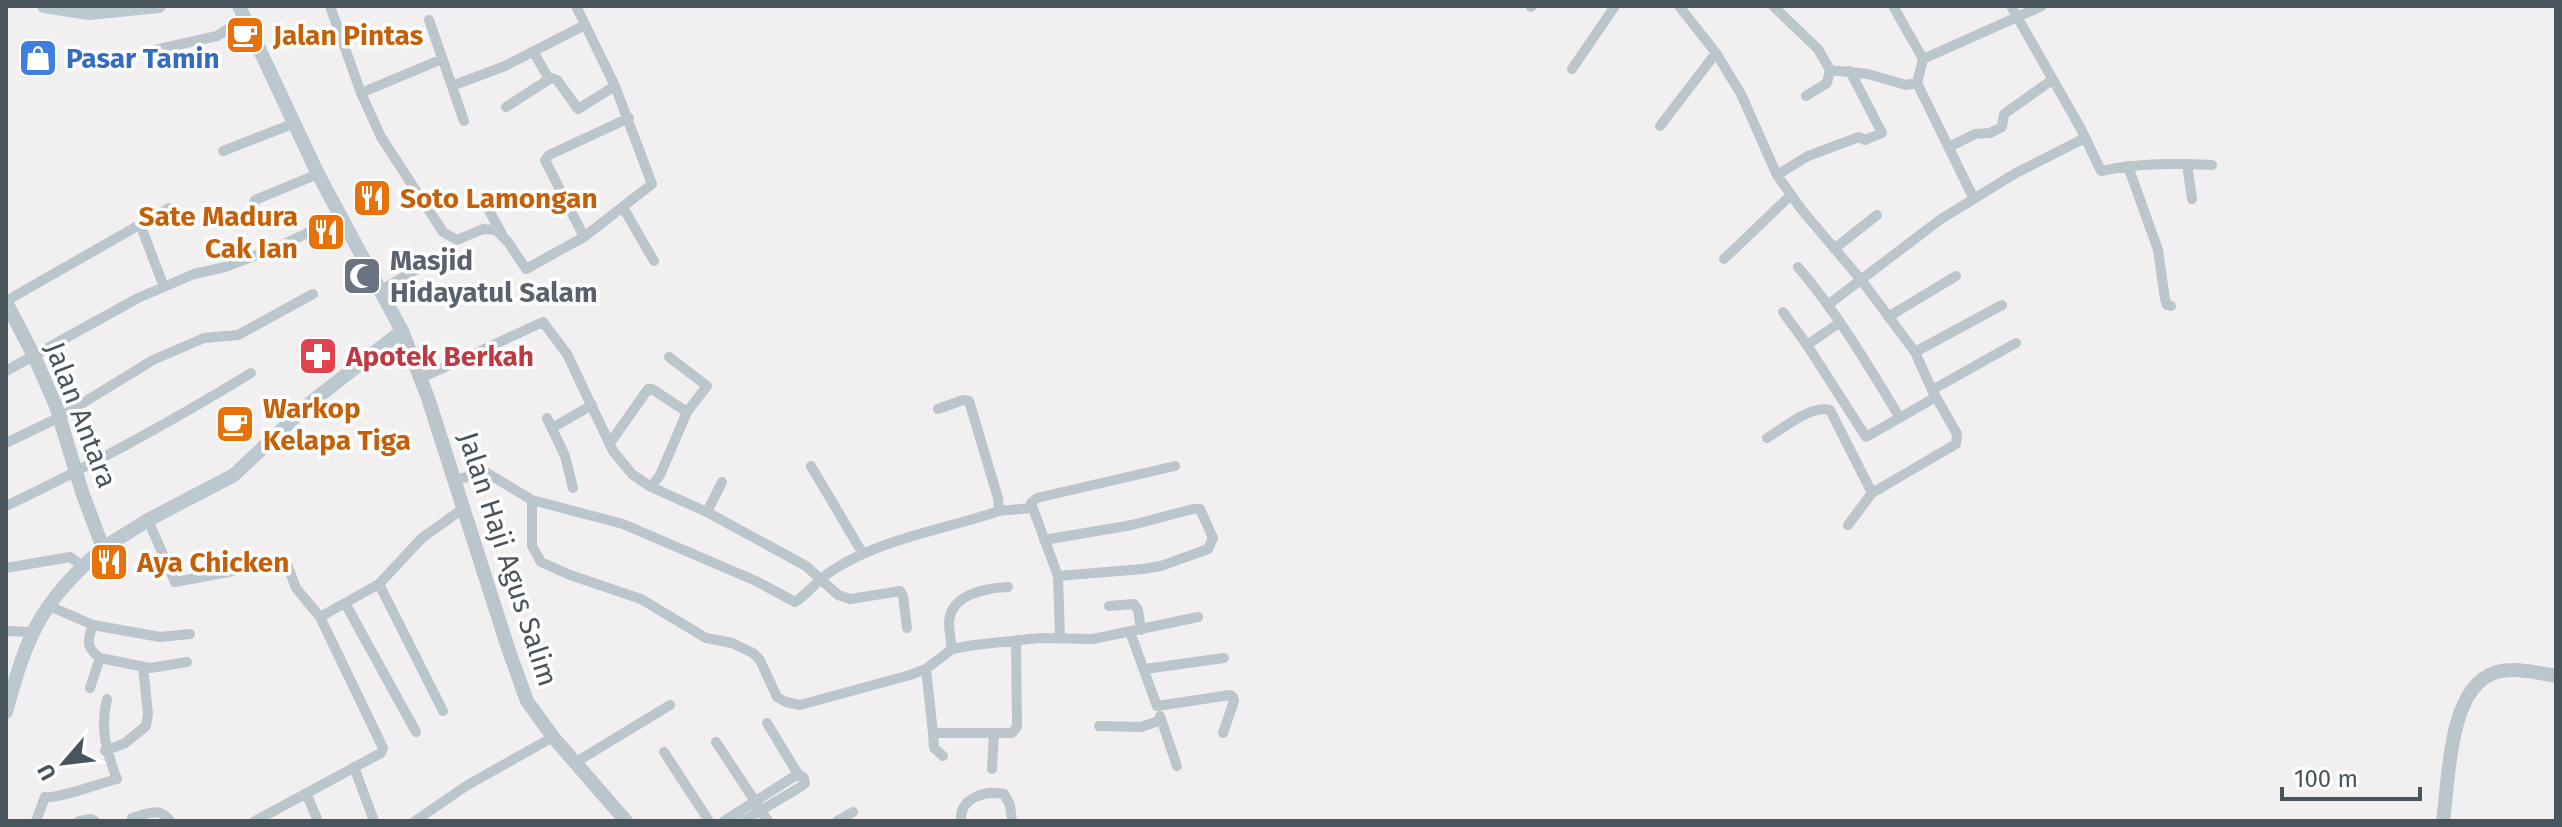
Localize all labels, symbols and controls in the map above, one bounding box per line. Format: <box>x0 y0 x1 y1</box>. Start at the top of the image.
cafe icon: Jalan Pintas <box>224 14 266 56</box>
place label: Jalan Pintas <box>272 19 423 52</box>
shop icon: Pasar Tamin <box>17 37 59 79</box>
place label: Pasar Tamin <box>66 42 220 75</box>
restaurant icon: Soto Lamongan <box>351 177 393 219</box>
place label: Soto Lamongan <box>400 182 598 215</box>
place label: Sate Madura Cak Ian <box>138 200 298 265</box>
restaurant icon: Sate Madura Cak Ian <box>305 211 347 253</box>
place label: Masjid Hidayatul Salam <box>390 244 598 309</box>
mosque icon: Masjid Hidayatul Salam <box>341 255 383 297</box>
pharmacy icon: Apotek Berkah <box>297 335 339 377</box>
street label: Jalan Antara <box>38 338 124 492</box>
place label: Apotek Berkah <box>345 340 534 373</box>
place label: Warkop Kelapa Tiga <box>263 392 411 457</box>
cafe icon: Warkop Kelapa Tiga <box>214 403 256 445</box>
street label: Jalan Haji Agus Salim <box>451 428 565 690</box>
restaurant icon: Aya Chicken <box>88 541 130 583</box>
place label: Aya Chicken <box>136 546 289 579</box>
north arrow <box>24 723 104 803</box>
scale bar <box>2282 751 2420 801</box>
text: U <box>31 759 62 785</box>
text: 100 m <box>2294 765 2358 793</box>

